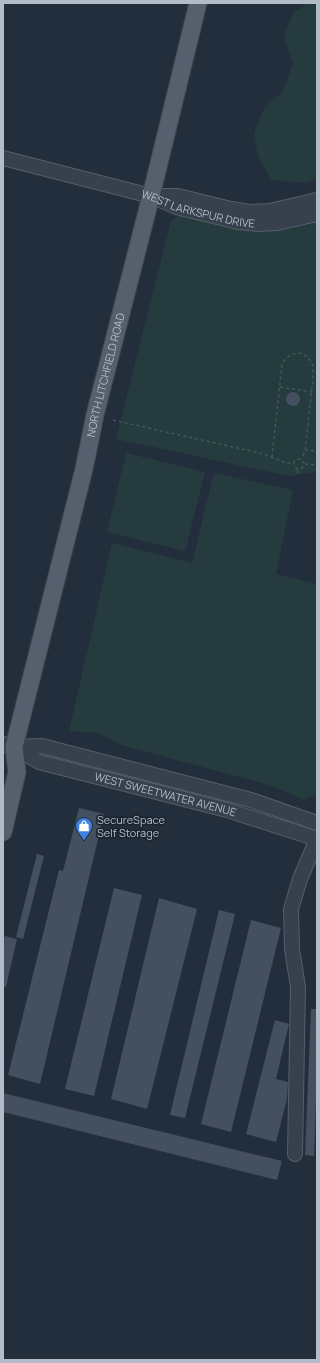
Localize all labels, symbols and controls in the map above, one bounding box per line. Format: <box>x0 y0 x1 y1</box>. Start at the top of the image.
street label: WEST LARKSPUR DRIVE <box>140 186 256 231</box>
street label: NORTH LITCHFIELD ROAD <box>83 311 128 438</box>
street label: WEST SWEETWATER AVENUE <box>93 768 238 820</box>
place label: SecureSpace Self Storage <box>97 812 165 840</box>
shop icon: SecureSpace Self Storage <box>74 816 94 841</box>

